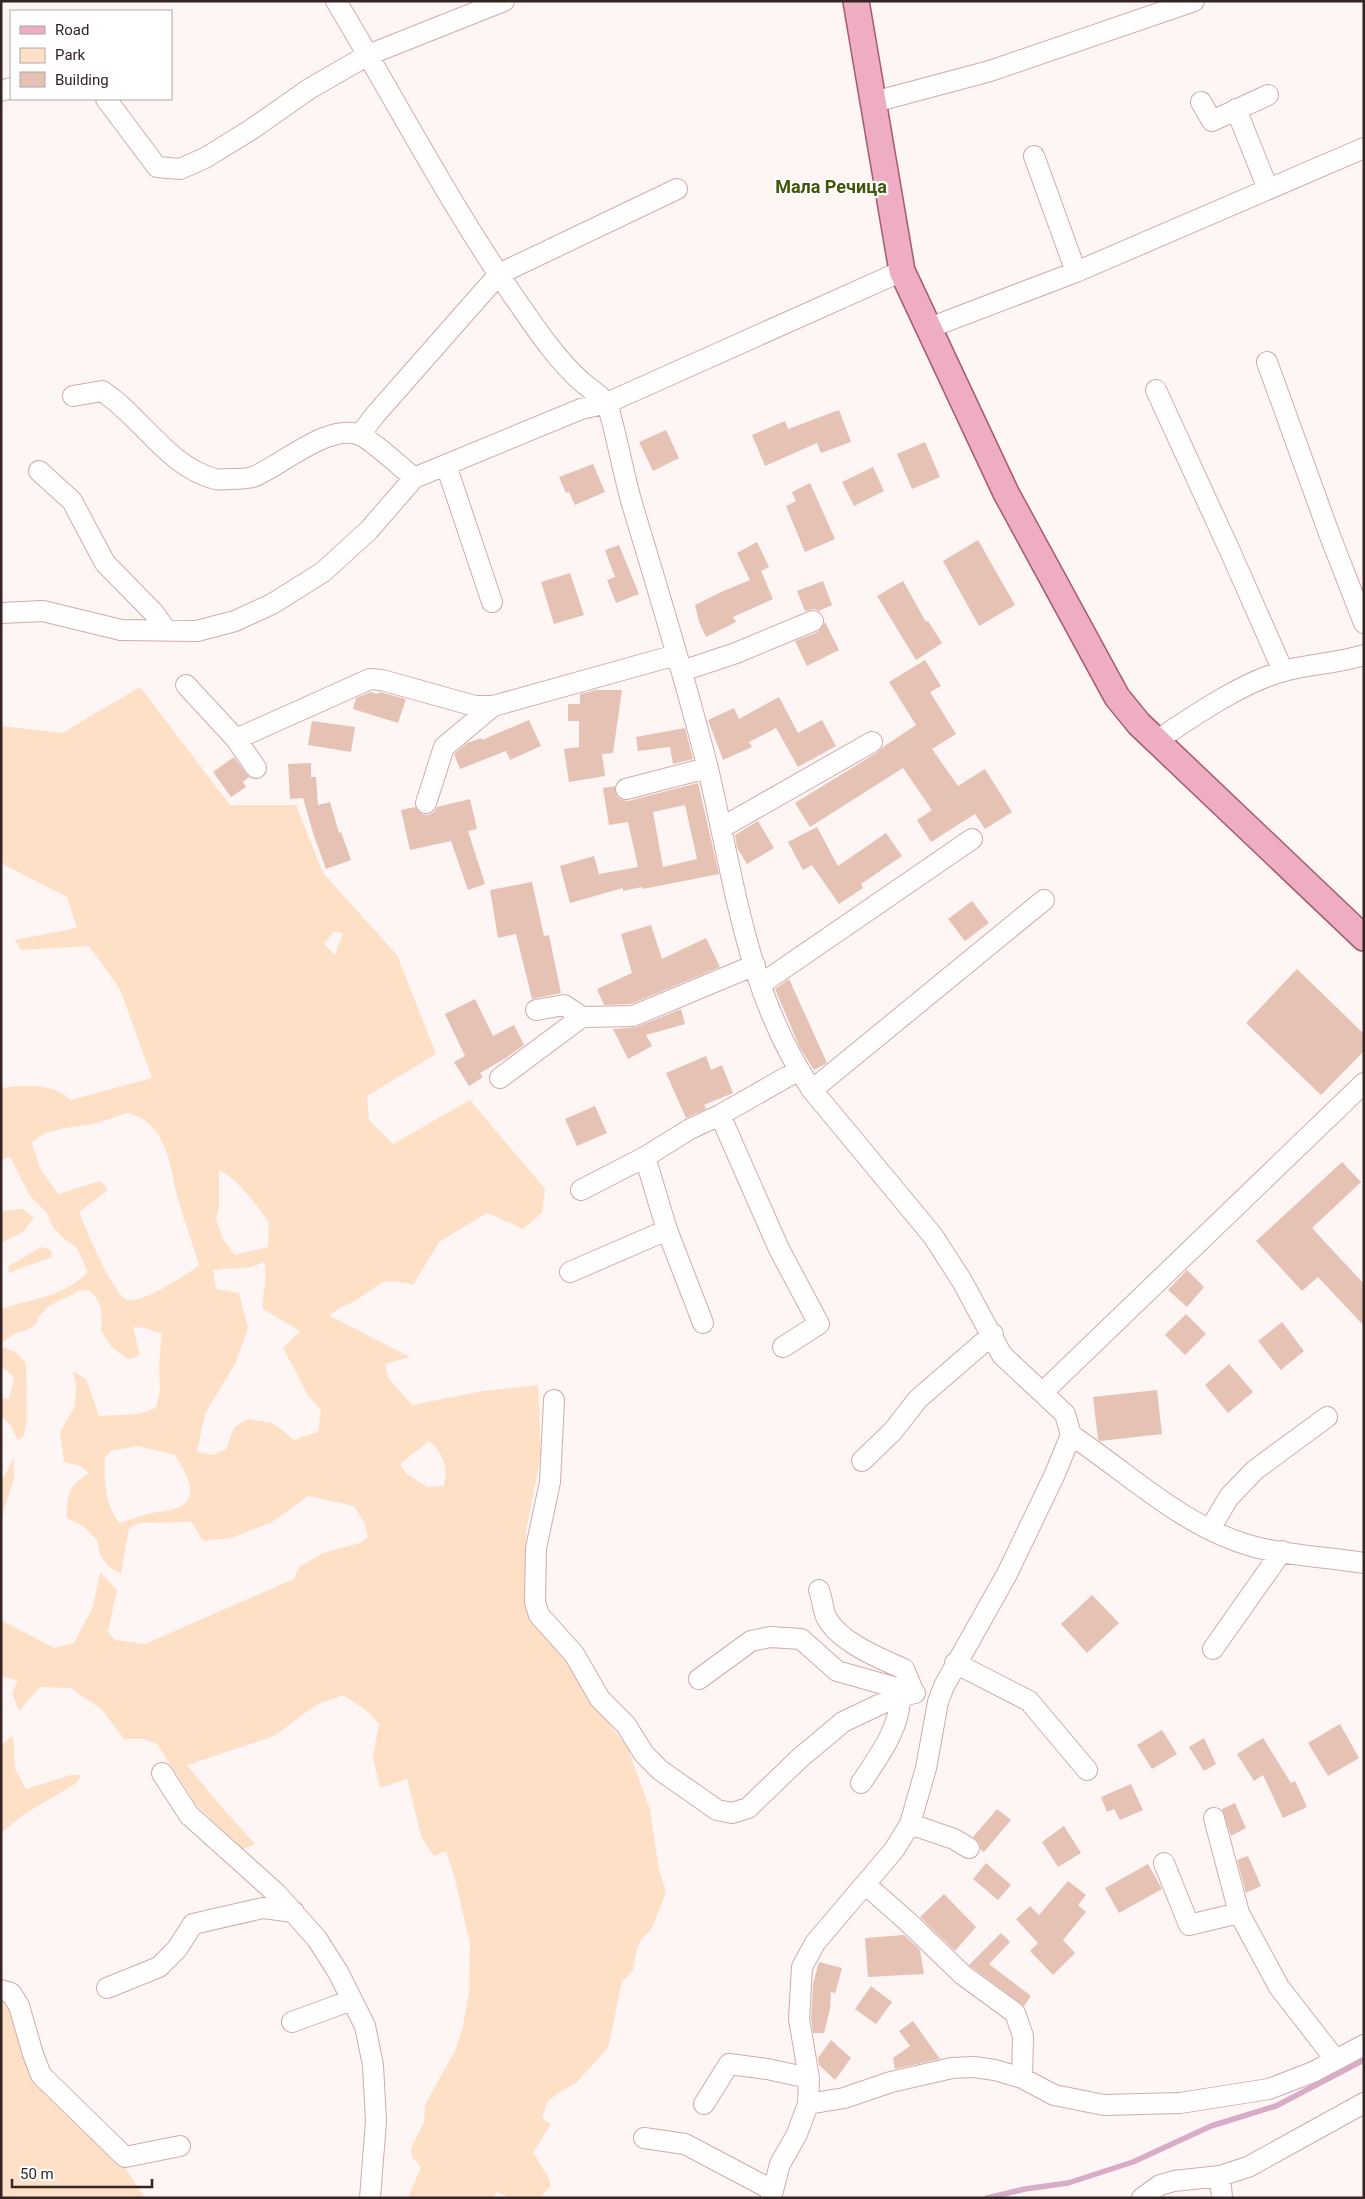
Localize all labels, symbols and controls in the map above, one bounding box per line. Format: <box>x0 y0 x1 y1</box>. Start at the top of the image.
legend <box>10 10 172 100</box>
text: Road <box>55 21 89 39</box>
text: Park <box>55 46 86 64</box>
text: Building <box>55 71 109 89</box>
district label: Мала Речица <box>775 176 887 197</box>
scale bar <box>12 2156 152 2188</box>
text: 50 m <box>20 2165 54 2183</box>

